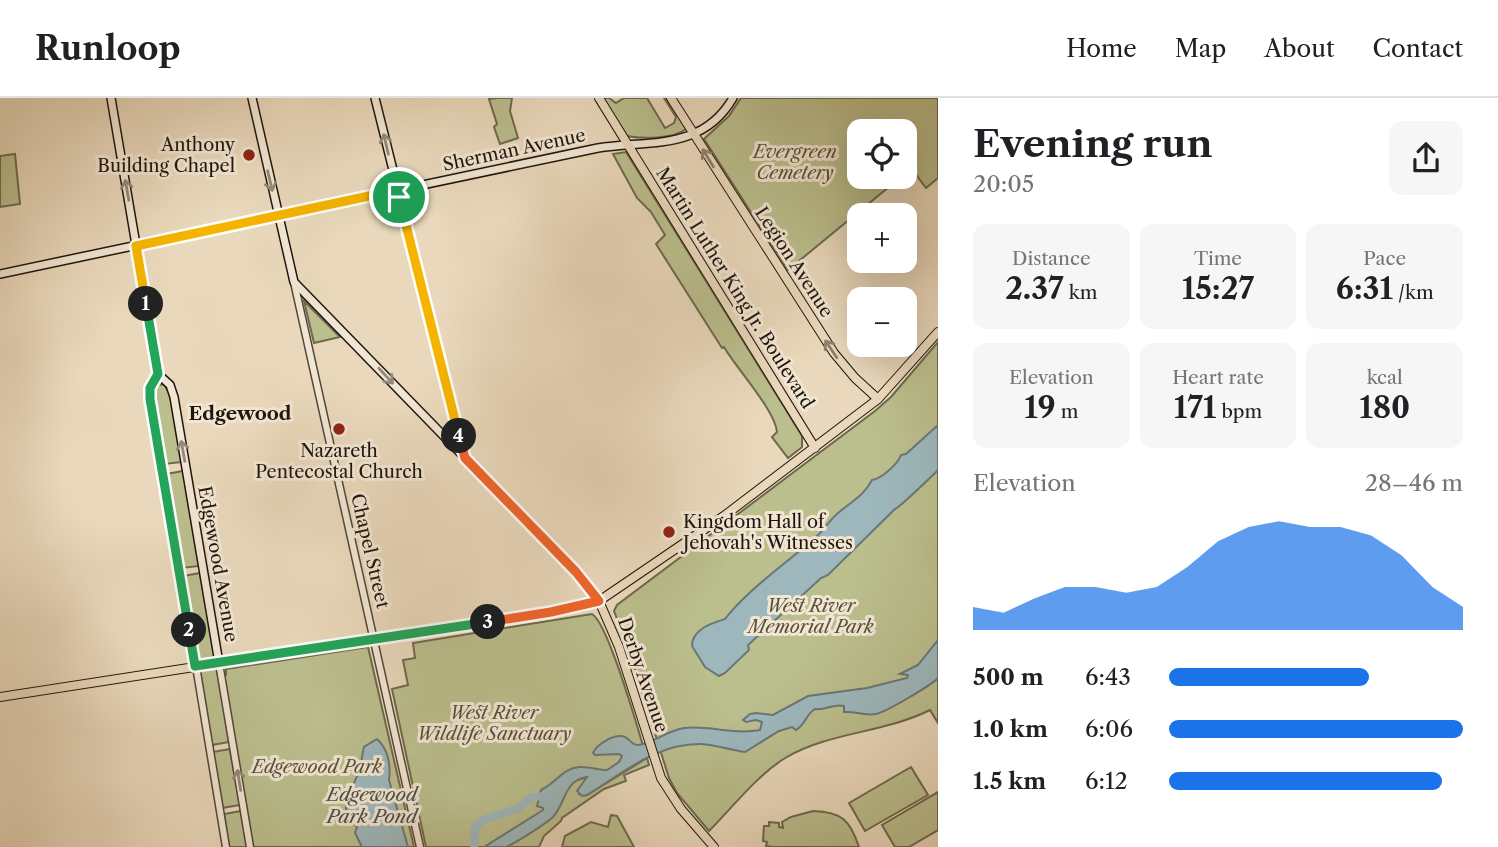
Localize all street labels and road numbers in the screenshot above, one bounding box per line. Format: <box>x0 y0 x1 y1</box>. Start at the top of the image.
street label: Sherman Avenue <box>441 124 587 176</box>
street label: Martin Luther King Jr. Boulevard <box>651 163 819 413</box>
street label: Legion Avenue <box>750 203 838 321</box>
street label: Edgewood Avenue <box>193 484 243 644</box>
street label: Chapel Street <box>346 492 394 611</box>
street label: Derby Avenue <box>613 615 673 735</box>

